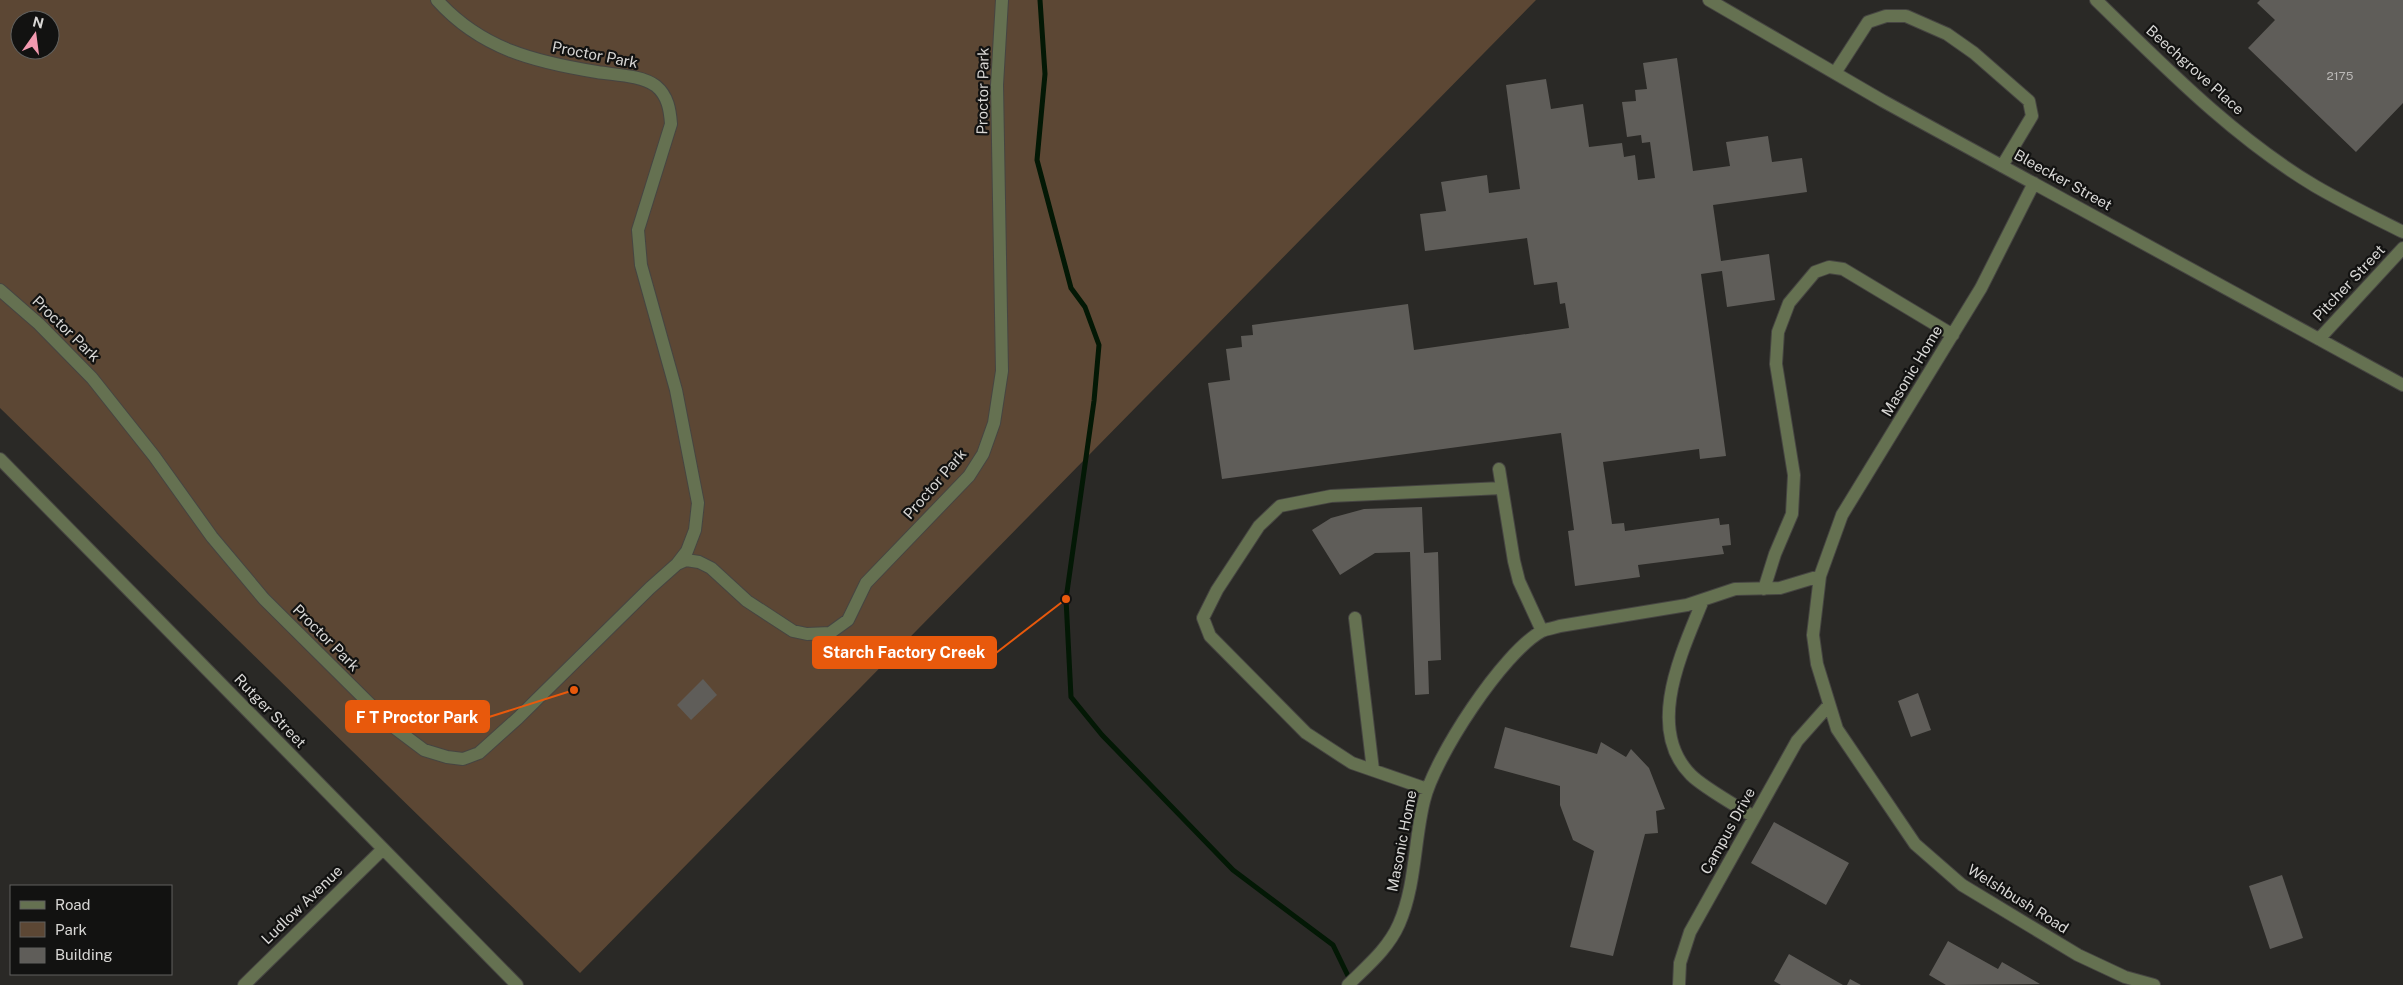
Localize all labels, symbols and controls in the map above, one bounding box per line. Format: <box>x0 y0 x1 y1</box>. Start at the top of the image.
north arrow <box>10 10 60 60</box>
text: N <box>31 13 45 31</box>
street label: Beechgrove Place <box>2143 21 2248 118</box>
street label: Proctor Park <box>551 38 640 71</box>
street label: Proctor Park <box>973 47 992 135</box>
house number: 2175 <box>2327 69 2354 83</box>
street label: Bleecker Street <box>2011 146 2115 214</box>
street label: Pitcher Street <box>2309 241 2388 324</box>
street label: Proctor Park <box>29 292 104 365</box>
street label: Masonic Home <box>1878 322 1945 419</box>
street label: Proctor Park <box>900 445 970 522</box>
street label: Proctor Park <box>290 601 363 674</box>
callout: Starch Factory Creek <box>813 637 996 668</box>
text: Starch Factory Creek <box>823 643 985 662</box>
street label: Rutger Street <box>231 670 310 751</box>
callout: F T Proctor Park <box>346 701 489 732</box>
text: F T Proctor Park <box>356 708 478 727</box>
street label: Campus Drive <box>1697 785 1758 877</box>
street label: Masonic Home <box>1383 789 1420 893</box>
street label: Welshbush Road <box>1965 861 2072 936</box>
street label: Ludlow Avenue <box>258 862 346 948</box>
legend <box>10 885 172 975</box>
text: Road <box>55 896 91 913</box>
text: Park <box>55 921 87 938</box>
text: Building <box>55 946 113 963</box>

